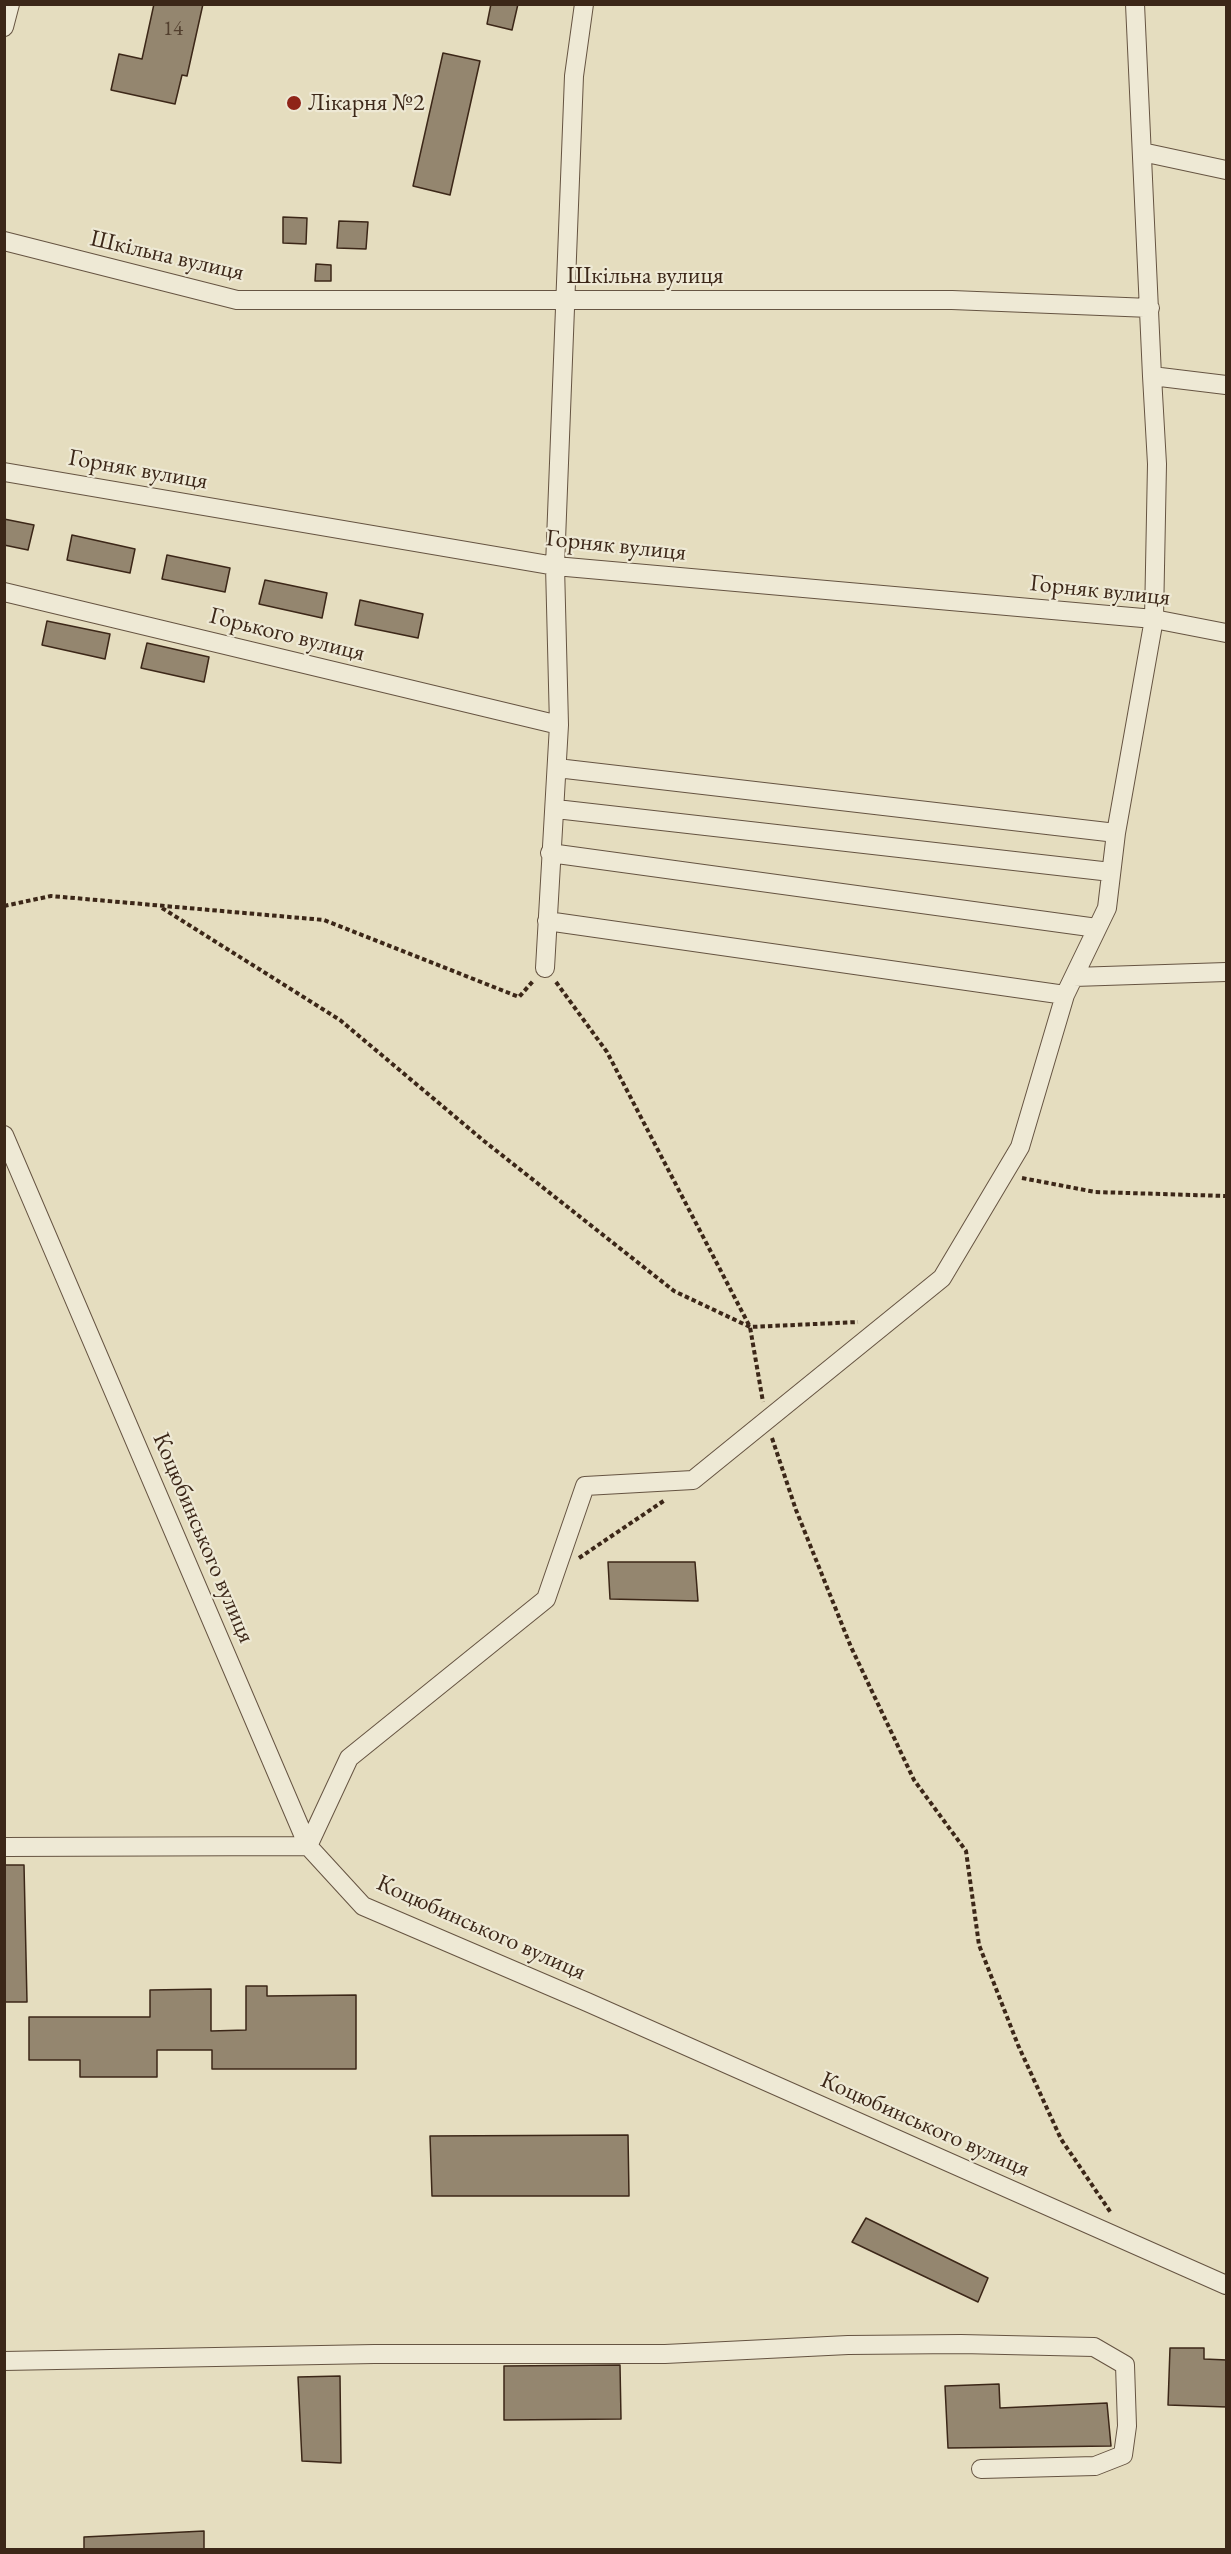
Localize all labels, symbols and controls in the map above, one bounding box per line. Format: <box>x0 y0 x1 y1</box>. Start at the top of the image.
house number: 14 <box>163 16 183 42</box>
place label: Лікарня №2 <box>308 89 424 117</box>
marker: Лікарня №2 <box>285 94 303 112</box>
street label: Шкільна вулиця <box>87 224 247 288</box>
street label: Шкільна вулиця <box>567 262 723 290</box>
street label: Горняк вулиця <box>66 444 210 496</box>
street label: Горняк вулиця <box>544 524 688 568</box>
street label: Горняк вулиця <box>1028 569 1172 613</box>
street label: Горького вулиця <box>206 602 368 668</box>
street label: Коцюбинського вулиця <box>146 1428 260 1648</box>
street label: Коцюбинського вулиця <box>372 1869 590 1987</box>
street label: Коцюбинського вулиця <box>816 2066 1034 2184</box>

